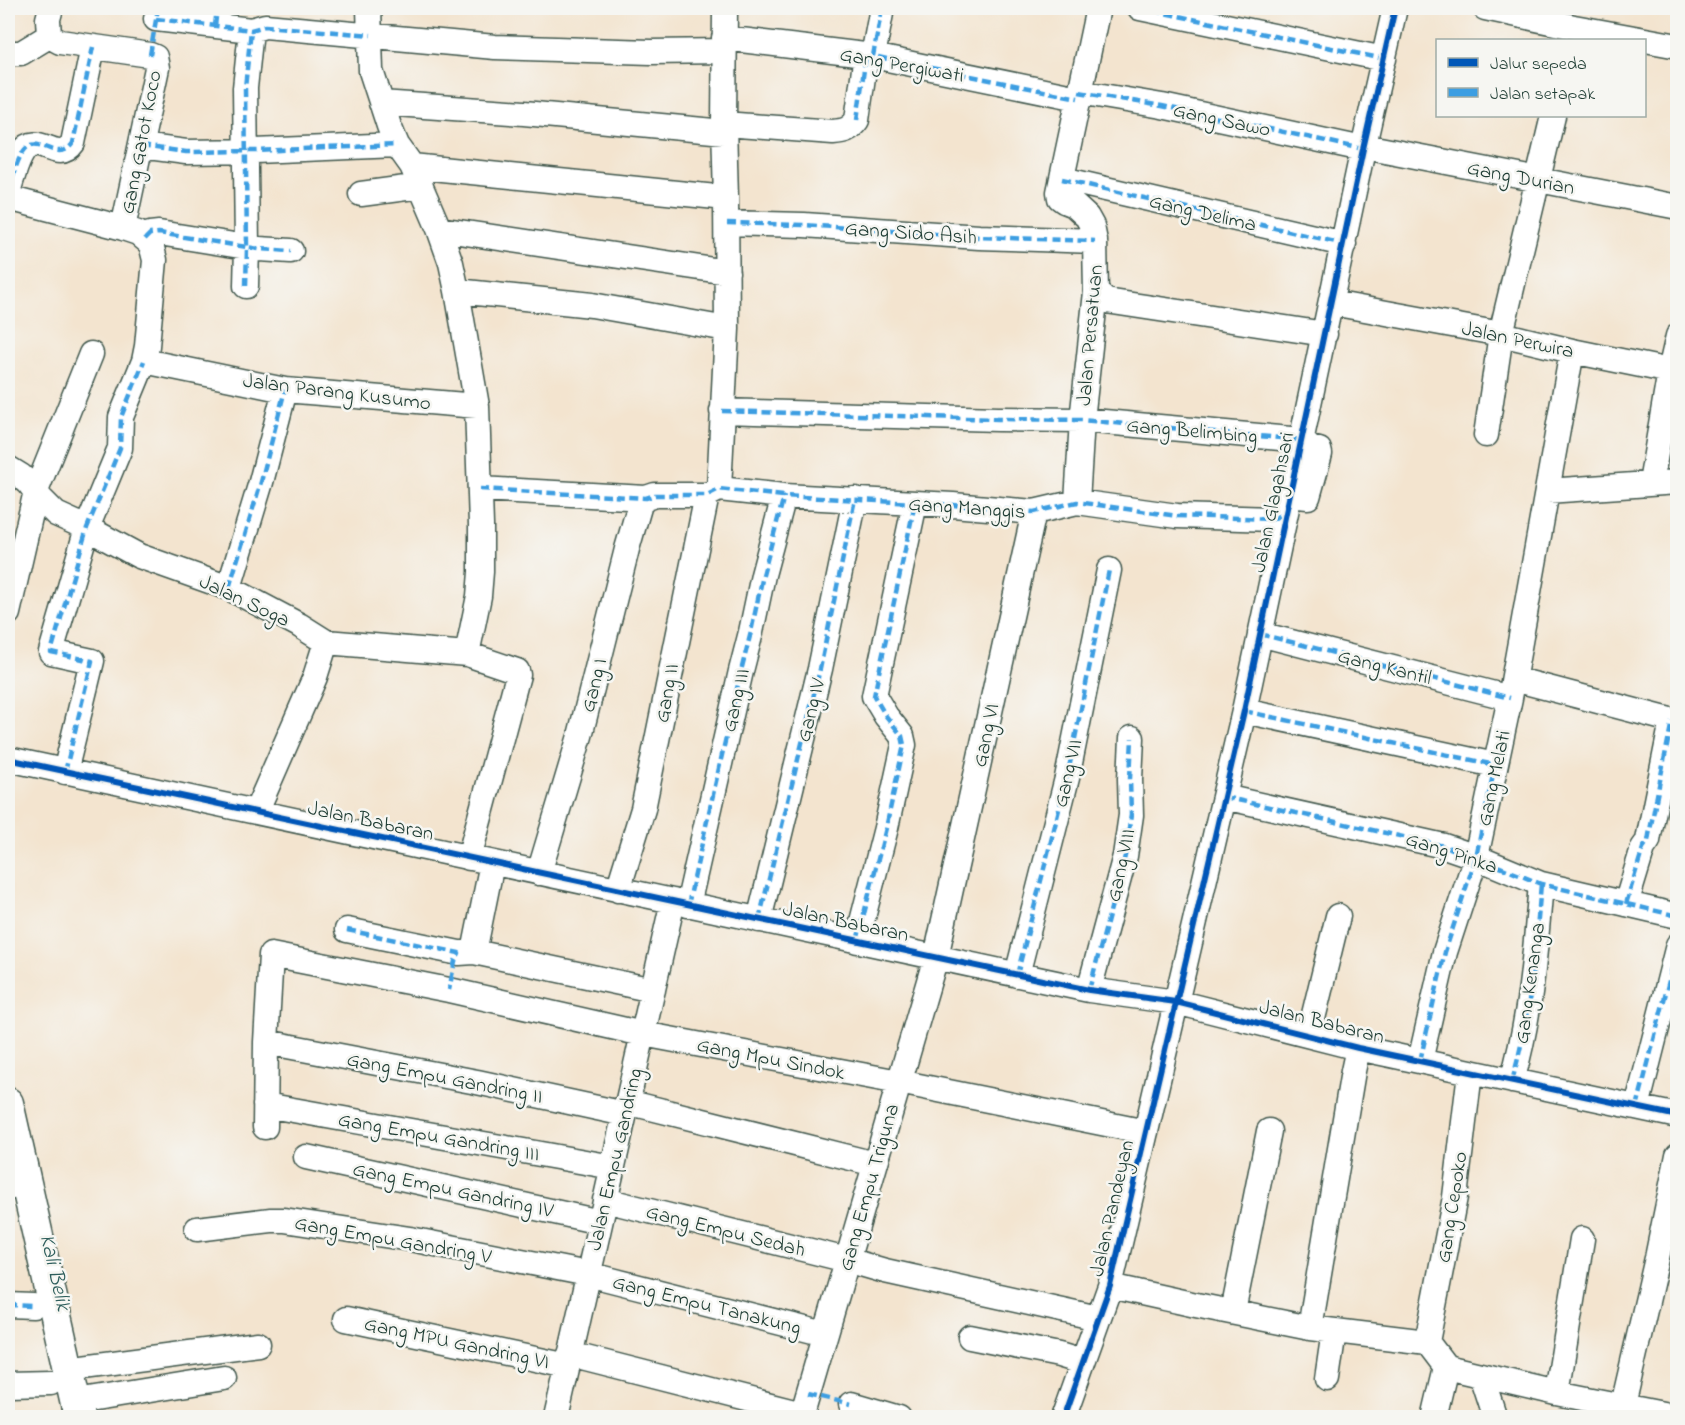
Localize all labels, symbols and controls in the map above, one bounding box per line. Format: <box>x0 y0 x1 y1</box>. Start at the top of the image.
legend <box>1436 39 1646 117</box>
street label: Gang Pergiwati <box>837 40 966 94</box>
text: Jalur sepeda <box>1490 52 1587 78</box>
street label: Gang Gatot Koco <box>113 68 173 217</box>
text: Jalan setapak <box>1490 82 1595 108</box>
street label: Gang Sawo <box>1170 96 1273 148</box>
street label: Gang Durian <box>1464 154 1577 206</box>
street label: Gang Delima <box>1145 187 1259 243</box>
street label: Gang Sido Asih <box>844 214 978 256</box>
street label: Jalan Persatuan <box>1070 263 1112 407</box>
street label: Jalan Perwira <box>1459 314 1577 368</box>
street label: Jalan Parang Kusumo <box>241 367 433 421</box>
street label: Gang Belimbing <box>1125 411 1259 455</box>
street label: Jalan Glagahsari <box>1244 429 1305 576</box>
street label: Gang Manggis <box>907 490 1026 530</box>
street label: Jalan Soga <box>193 568 295 638</box>
street label: Gang Kantil <box>1334 642 1435 696</box>
street label: Gang I <box>574 655 618 716</box>
street label: Gang II <box>648 661 690 726</box>
street label: Gang III <box>715 666 761 736</box>
street label: Gang IV <box>790 676 836 746</box>
street label: Gang VI <box>966 701 1010 770</box>
street label: Gang Melati <box>1470 728 1522 830</box>
street label: Gang VII <box>1047 736 1093 811</box>
street label: Jalan Babaran <box>305 794 436 850</box>
street label: Gang Pinka <box>1401 825 1501 885</box>
street label: Gang VIII <box>1100 826 1146 905</box>
street label: Jalan Babaran <box>780 895 911 951</box>
street label: Gang Kenanga <box>1508 921 1556 1046</box>
street label: Jalan Babaran <box>1256 993 1387 1053</box>
street label: Gang Mpu Sindok <box>694 1031 848 1091</box>
street label: Gang Empu Gandring II <box>344 1045 545 1115</box>
street label: Jalan Empu Gandring <box>580 1065 653 1254</box>
street label: Gang Empu Triguna <box>832 1100 910 1275</box>
street label: Gang Empu Gandring III <box>335 1105 542 1172</box>
street label: Jalan Pandeyan <box>1083 1137 1145 1280</box>
street label: Gang Cepoko <box>1429 1149 1479 1265</box>
street label: Gang Empu Gandring IV <box>349 1155 556 1229</box>
street label: Gang Empu Sedah <box>642 1198 808 1268</box>
street label: Gang Empu Gandring V <box>292 1209 493 1275</box>
water label: Kali Belik <box>30 1231 79 1315</box>
street label: Gang Empu Tanakung <box>609 1268 804 1346</box>
street label: Gang MPU Gandring VI <box>361 1310 552 1380</box>

